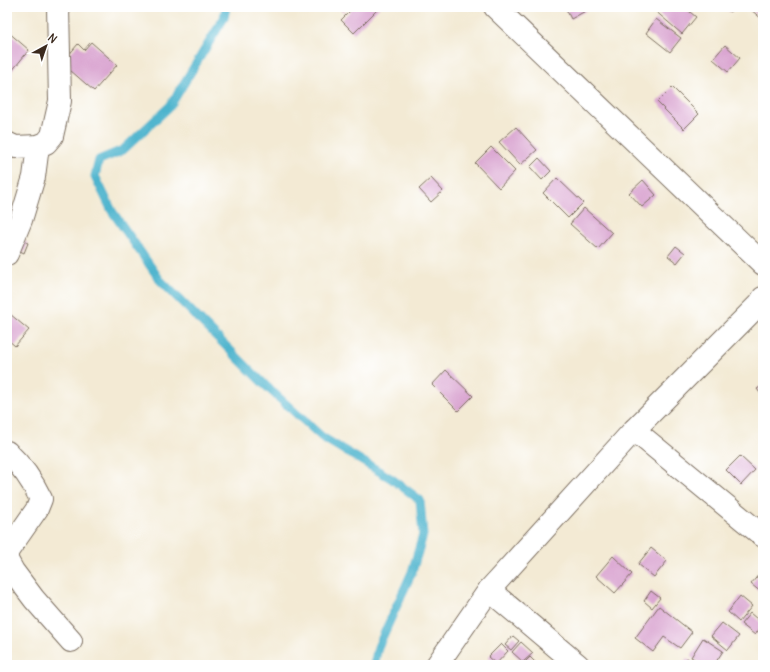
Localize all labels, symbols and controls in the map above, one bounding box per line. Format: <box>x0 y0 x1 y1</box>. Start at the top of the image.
north arrow <box>26 26 66 66</box>
text: N <box>45 31 60 46</box>

